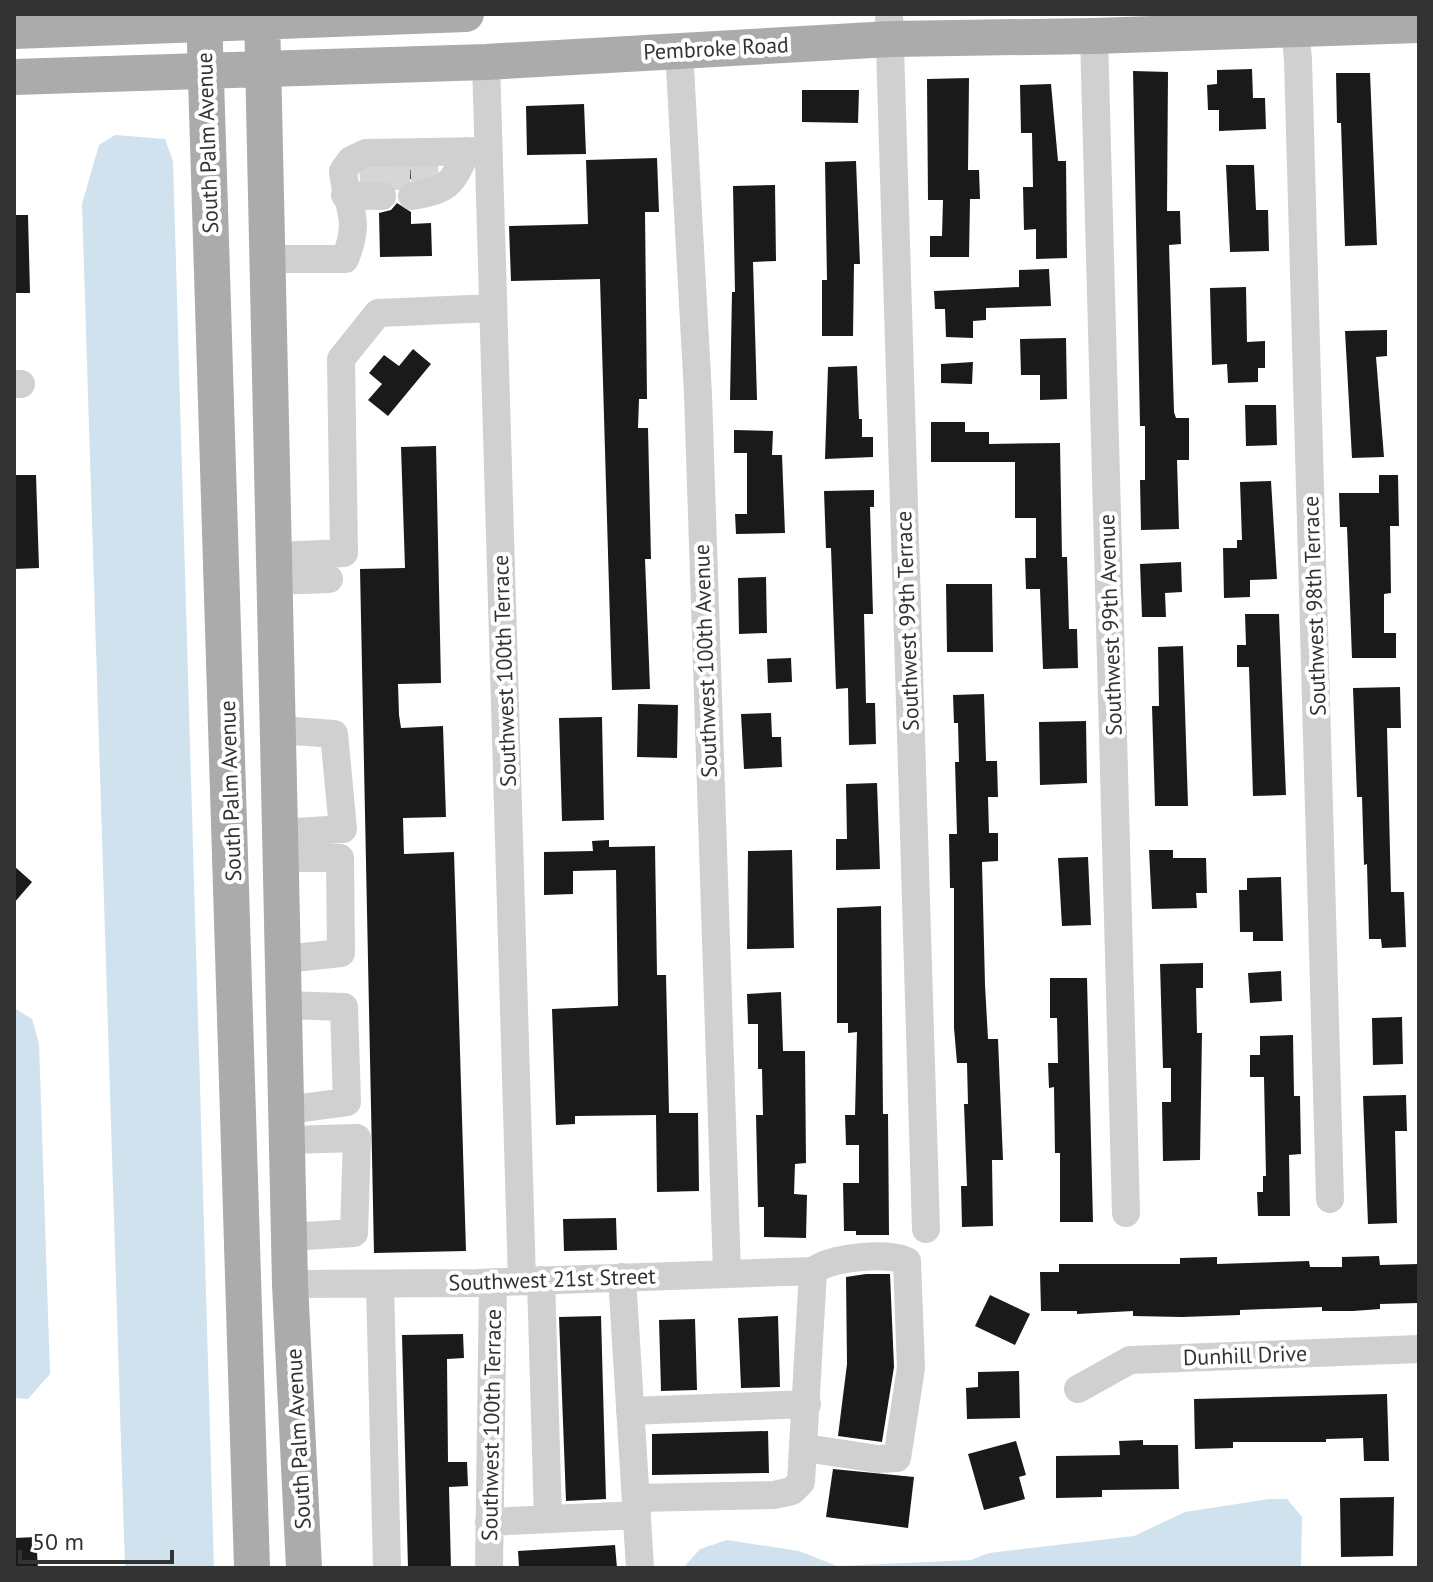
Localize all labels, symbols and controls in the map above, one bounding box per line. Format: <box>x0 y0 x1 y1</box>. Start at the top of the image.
street label: Pembroke Road <box>643 30 789 66</box>
street label: South Palm Avenue <box>190 52 224 234</box>
street label: Southwest 98th Terrace <box>1296 495 1332 717</box>
street label: Southwest 99th Terrace <box>889 510 925 732</box>
street label: Southwest 99th Avenue <box>1092 514 1128 736</box>
street label: Southwest 100th Avenue <box>687 544 723 778</box>
street label: Southwest 100th Terrace <box>486 554 522 788</box>
street label: South Palm Avenue <box>213 700 247 882</box>
street label: Southwest 21st Street <box>448 1261 657 1297</box>
street label: Southwest 100th Terrace <box>475 1309 507 1541</box>
street label: Dunhill Drive <box>1182 1339 1308 1371</box>
street label: South Palm Avenue <box>279 1348 317 1530</box>
scale bar <box>20 1514 172 1564</box>
text: 50 m <box>32 1526 84 1557</box>

